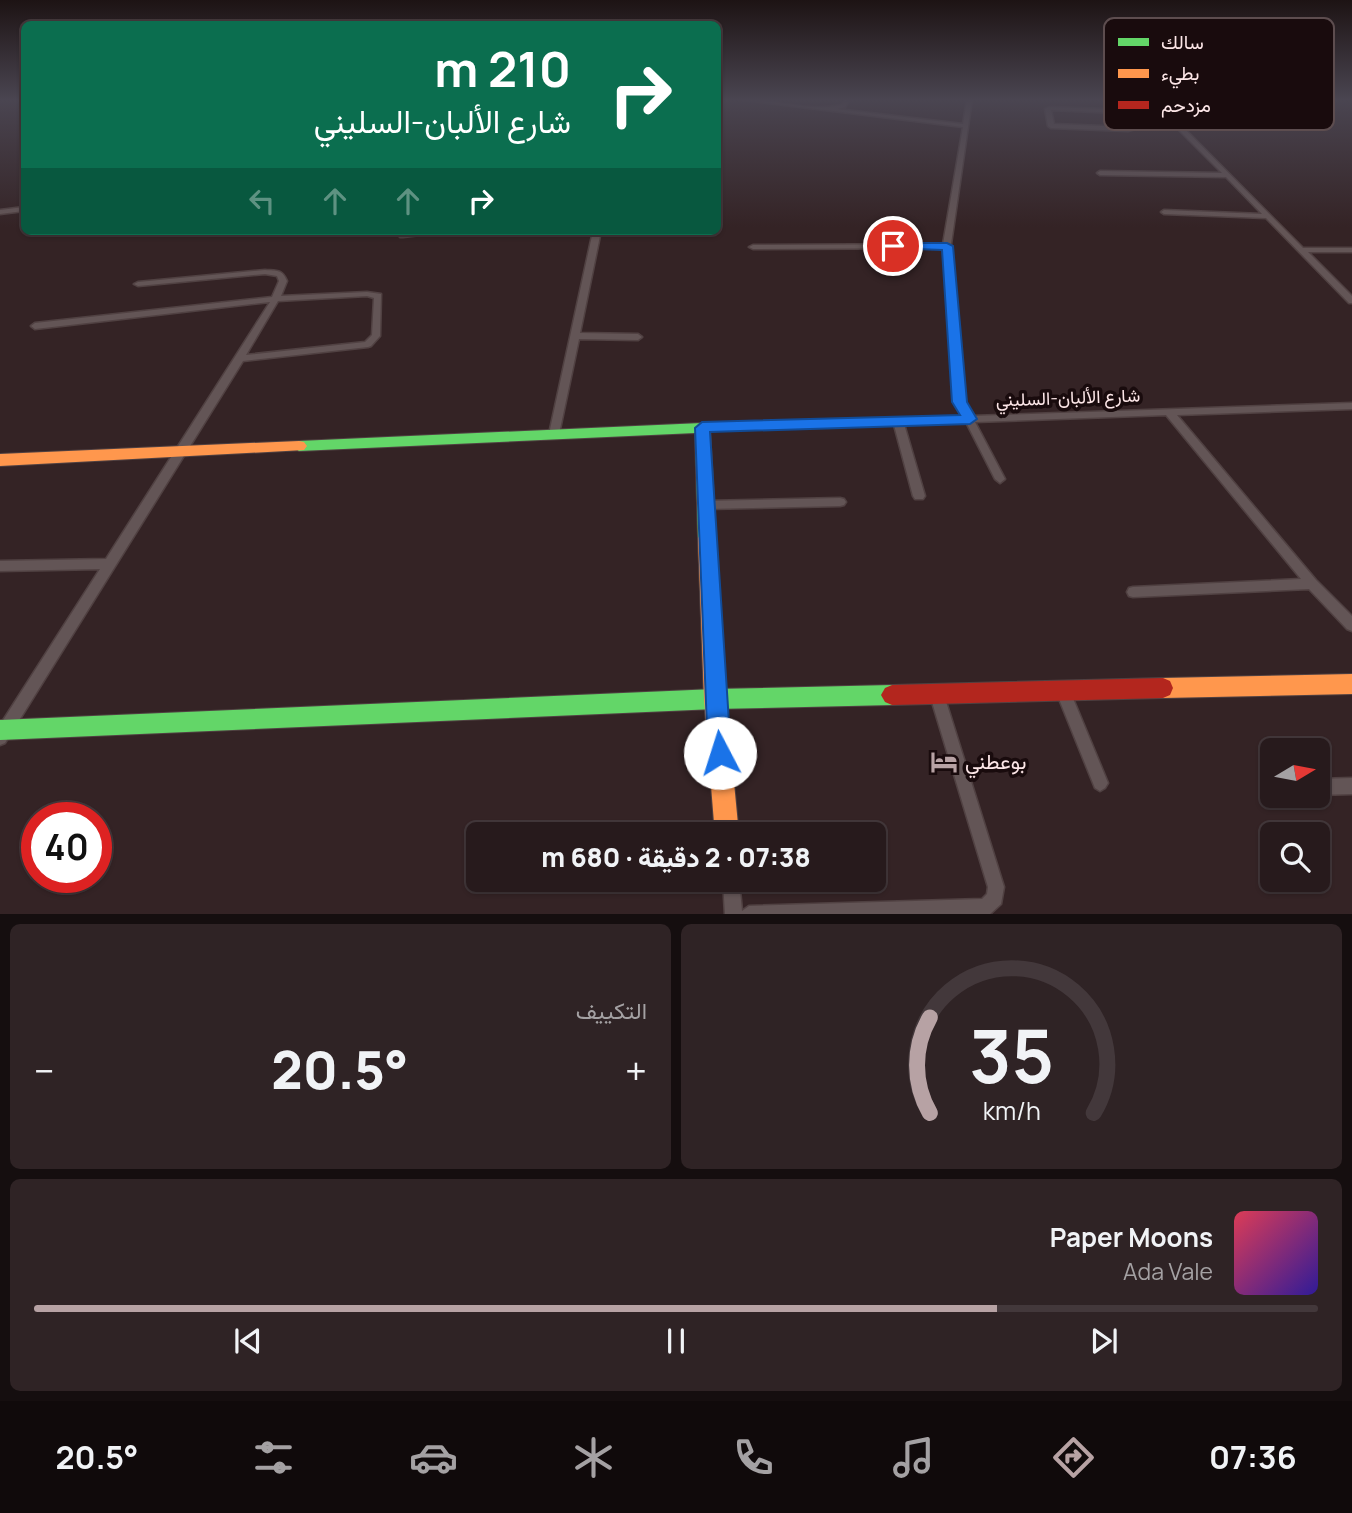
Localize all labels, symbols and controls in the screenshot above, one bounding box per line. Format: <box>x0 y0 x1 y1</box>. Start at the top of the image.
legend <box>1104 18 1334 130</box>
text: سالك <box>1161 29 1204 55</box>
text: 210 m <box>434 35 571 102</box>
icon: right <box>595 49 686 140</box>
text: بطيء <box>1161 60 1199 89</box>
text: مزدحم <box>1161 92 1211 118</box>
text: شارع الألبان-السليني <box>314 99 571 143</box>
icon: left <box>243 182 281 220</box>
icon: ahead <box>316 182 354 220</box>
icon: ahead <box>389 182 427 220</box>
icon: right <box>462 182 500 220</box>
pin <box>863 216 923 276</box>
icon: arrive <box>874 227 912 265</box>
street label: شارع الألبان-السليني <box>995 382 1141 416</box>
position arrow <box>683 716 757 790</box>
north arrow <box>1260 738 1330 808</box>
map controls <box>1260 738 1330 892</box>
hotel icon: بوعطني <box>929 747 959 777</box>
place label: بوعطني <box>965 747 1026 779</box>
speed limit sign: 40 <box>21 802 112 893</box>
button: search <box>1260 822 1330 892</box>
text: 07:38 · 2 دقيقة · 680 m <box>541 839 811 875</box>
text: التكييف <box>576 994 647 1026</box>
text: 35 <box>969 1005 1054 1105</box>
text: 20.5° <box>271 1034 408 1105</box>
text: − <box>34 1044 55 1096</box>
text: + <box>625 1044 647 1096</box>
text: km/h <box>982 1092 1041 1127</box>
text: Paper Moons <box>1050 1219 1213 1255</box>
text: Ada Vale <box>1123 1255 1213 1287</box>
icon: previous <box>229 1322 267 1360</box>
icon: pause <box>657 1322 695 1360</box>
icon: next <box>1085 1322 1123 1360</box>
icon: filters <box>249 1433 298 1482</box>
icon: car <box>409 1433 458 1482</box>
icon: climate <box>569 1433 618 1482</box>
icon: phone <box>729 1433 778 1482</box>
icon: music <box>889 1433 938 1482</box>
icon: directions <box>1049 1433 1098 1482</box>
text: 20.5° <box>56 1435 139 1479</box>
text: 07:36 <box>1209 1435 1297 1479</box>

